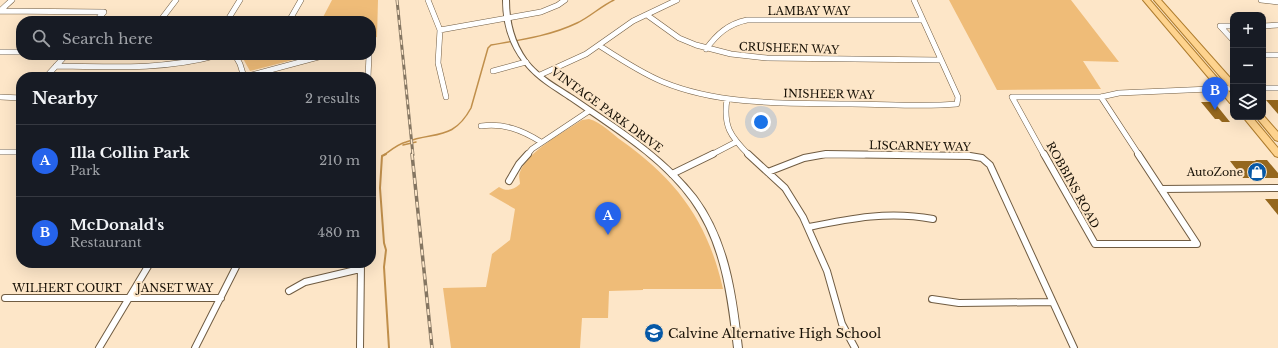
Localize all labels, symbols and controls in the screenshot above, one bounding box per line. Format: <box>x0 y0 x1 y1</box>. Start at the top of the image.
street label: LAMBAY WAY <box>768 4 851 18</box>
map controls <box>1230 12 1266 120</box>
button: + <box>1230 12 1266 48</box>
search box <box>16 16 376 60</box>
icon: search <box>30 27 52 49</box>
text: Search here <box>62 29 153 48</box>
street label: CRUSHEEN WAY <box>739 39 840 57</box>
button: − <box>1230 48 1266 84</box>
street label: VINTAGE PARK DRIVE <box>547 64 666 155</box>
pin: B <box>1202 77 1228 110</box>
button: layers <box>1230 84 1266 120</box>
street label: INISHEER WAY <box>783 86 876 102</box>
text: Nearby <box>32 88 98 109</box>
text: 2 results <box>305 90 360 107</box>
your location <box>751 112 771 132</box>
street label: LISCARNEY WAY <box>869 138 972 154</box>
street label: ROBBINS ROAD <box>1043 139 1103 231</box>
text: Illa Collin Park <box>70 143 190 162</box>
text: A <box>40 152 50 169</box>
text: 210 m <box>319 152 360 169</box>
shop icon: AutoZone <box>1246 161 1268 183</box>
text: Park <box>70 162 100 179</box>
place label: AutoZone <box>1186 165 1243 179</box>
pin: A <box>595 202 621 235</box>
text: McDonald's <box>70 215 164 234</box>
text: B <box>40 224 50 241</box>
text: 480 m <box>318 224 360 241</box>
text: Restaurant <box>70 234 142 251</box>
street label: WILHERT COURT <box>11 281 122 295</box>
street label: JANSET WAY <box>135 281 214 295</box>
school or university icon: Calvine Alternative High School <box>643 322 665 344</box>
place label: Calvine Alternative High School <box>668 325 881 342</box>

